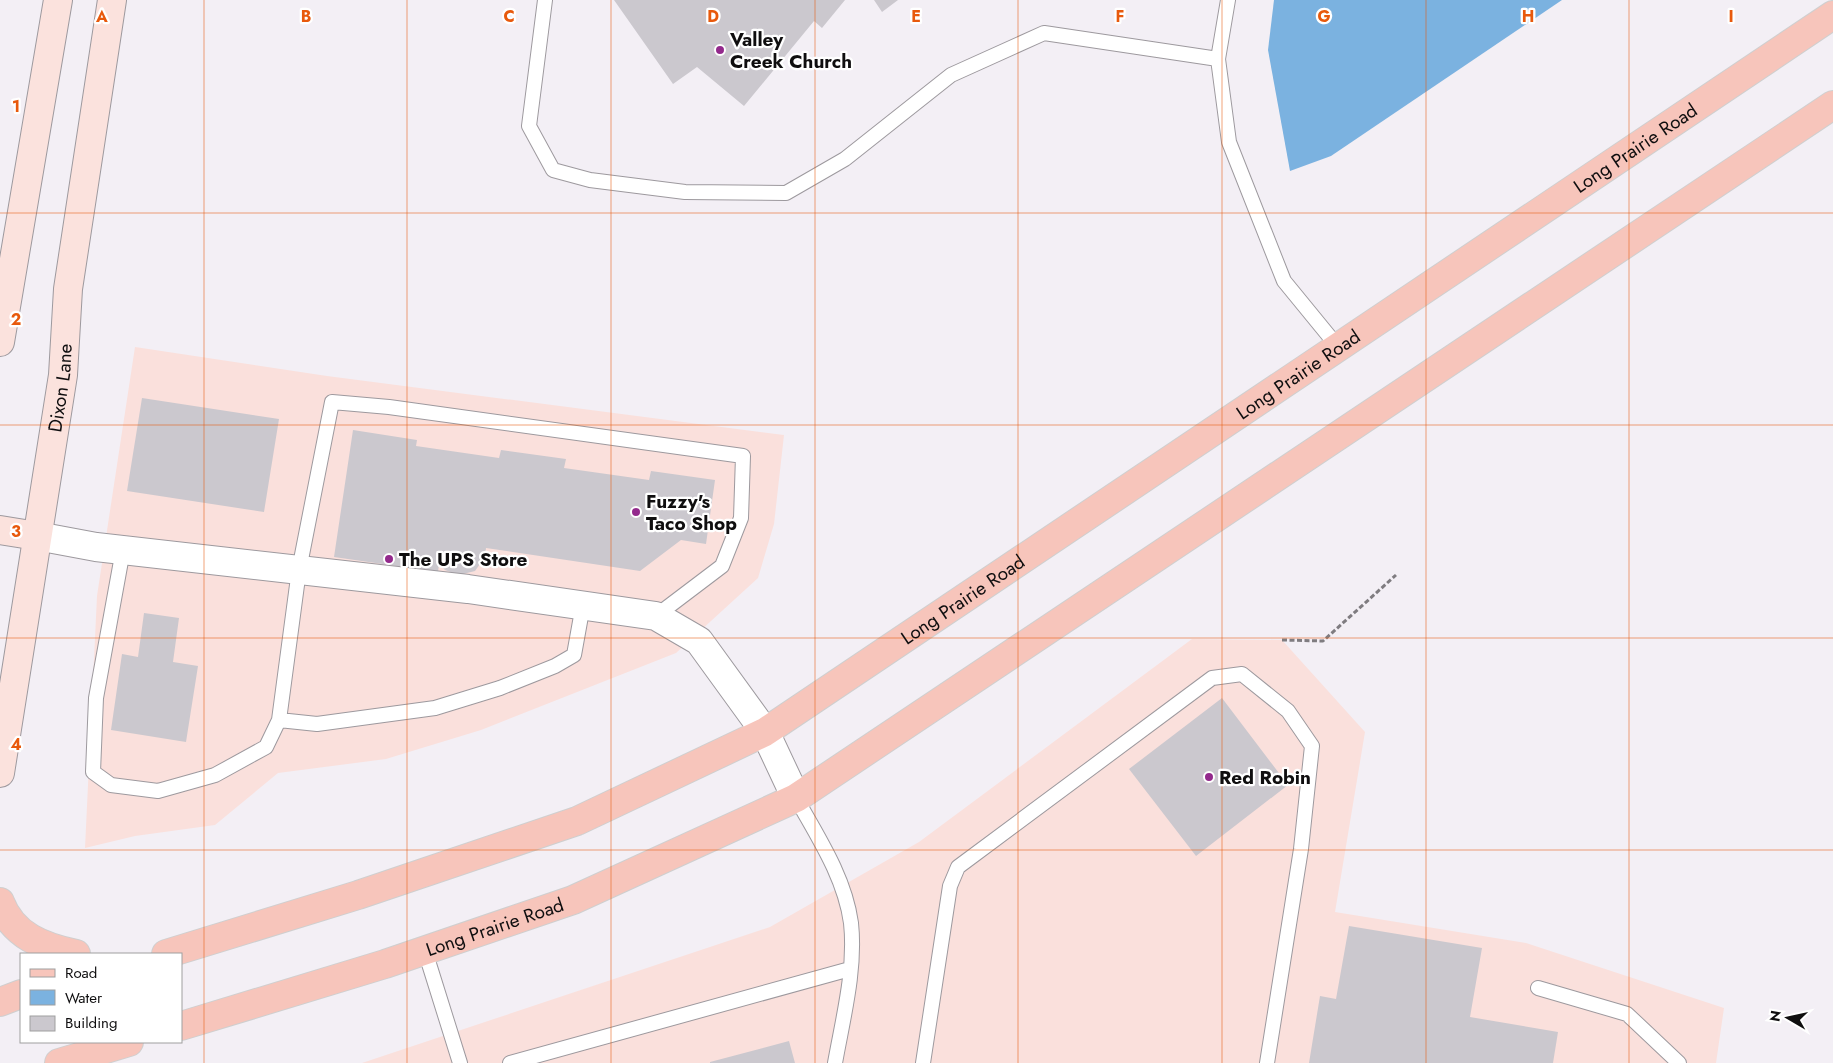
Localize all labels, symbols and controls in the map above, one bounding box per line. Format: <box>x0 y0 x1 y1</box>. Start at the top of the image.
text: A <box>95 5 108 28</box>
text: B <box>301 5 311 28</box>
text: C <box>503 5 515 28</box>
text: D <box>707 5 719 28</box>
text: E <box>911 5 921 28</box>
text: F <box>1116 5 1124 28</box>
text: G <box>1317 5 1331 28</box>
text: H <box>1522 5 1534 28</box>
text: I <box>1728 5 1734 28</box>
place label: Valley Creek Church <box>729 26 852 75</box>
marker: Valley Creek Church <box>714 44 726 56</box>
text: 1 <box>12 95 20 118</box>
street label: Long Prairie Road <box>1568 97 1703 200</box>
text: 2 <box>11 308 21 331</box>
street label: Long Prairie Road <box>1231 323 1366 426</box>
street label: Dixon Lane <box>41 342 79 434</box>
place label: Fuzzy's Taco Shop <box>646 488 737 537</box>
marker: Fuzzy's Taco Shop <box>630 506 642 518</box>
text: 3 <box>11 520 21 543</box>
place label: The UPS Store <box>399 546 527 573</box>
street label: Long Prairie Road <box>896 548 1030 651</box>
marker: The UPS Store <box>383 553 395 565</box>
text: 4 <box>10 733 22 756</box>
place label: Red Robin <box>1219 764 1311 791</box>
marker: Red Robin <box>1203 771 1215 783</box>
street label: Long Prairie Road <box>422 891 567 963</box>
legend <box>20 953 182 1043</box>
text: Road <box>65 962 97 984</box>
text: Water <box>65 987 103 1009</box>
north arrow <box>1763 993 1813 1043</box>
text: N <box>1764 1009 1786 1023</box>
text: Building <box>65 1012 117 1034</box>

